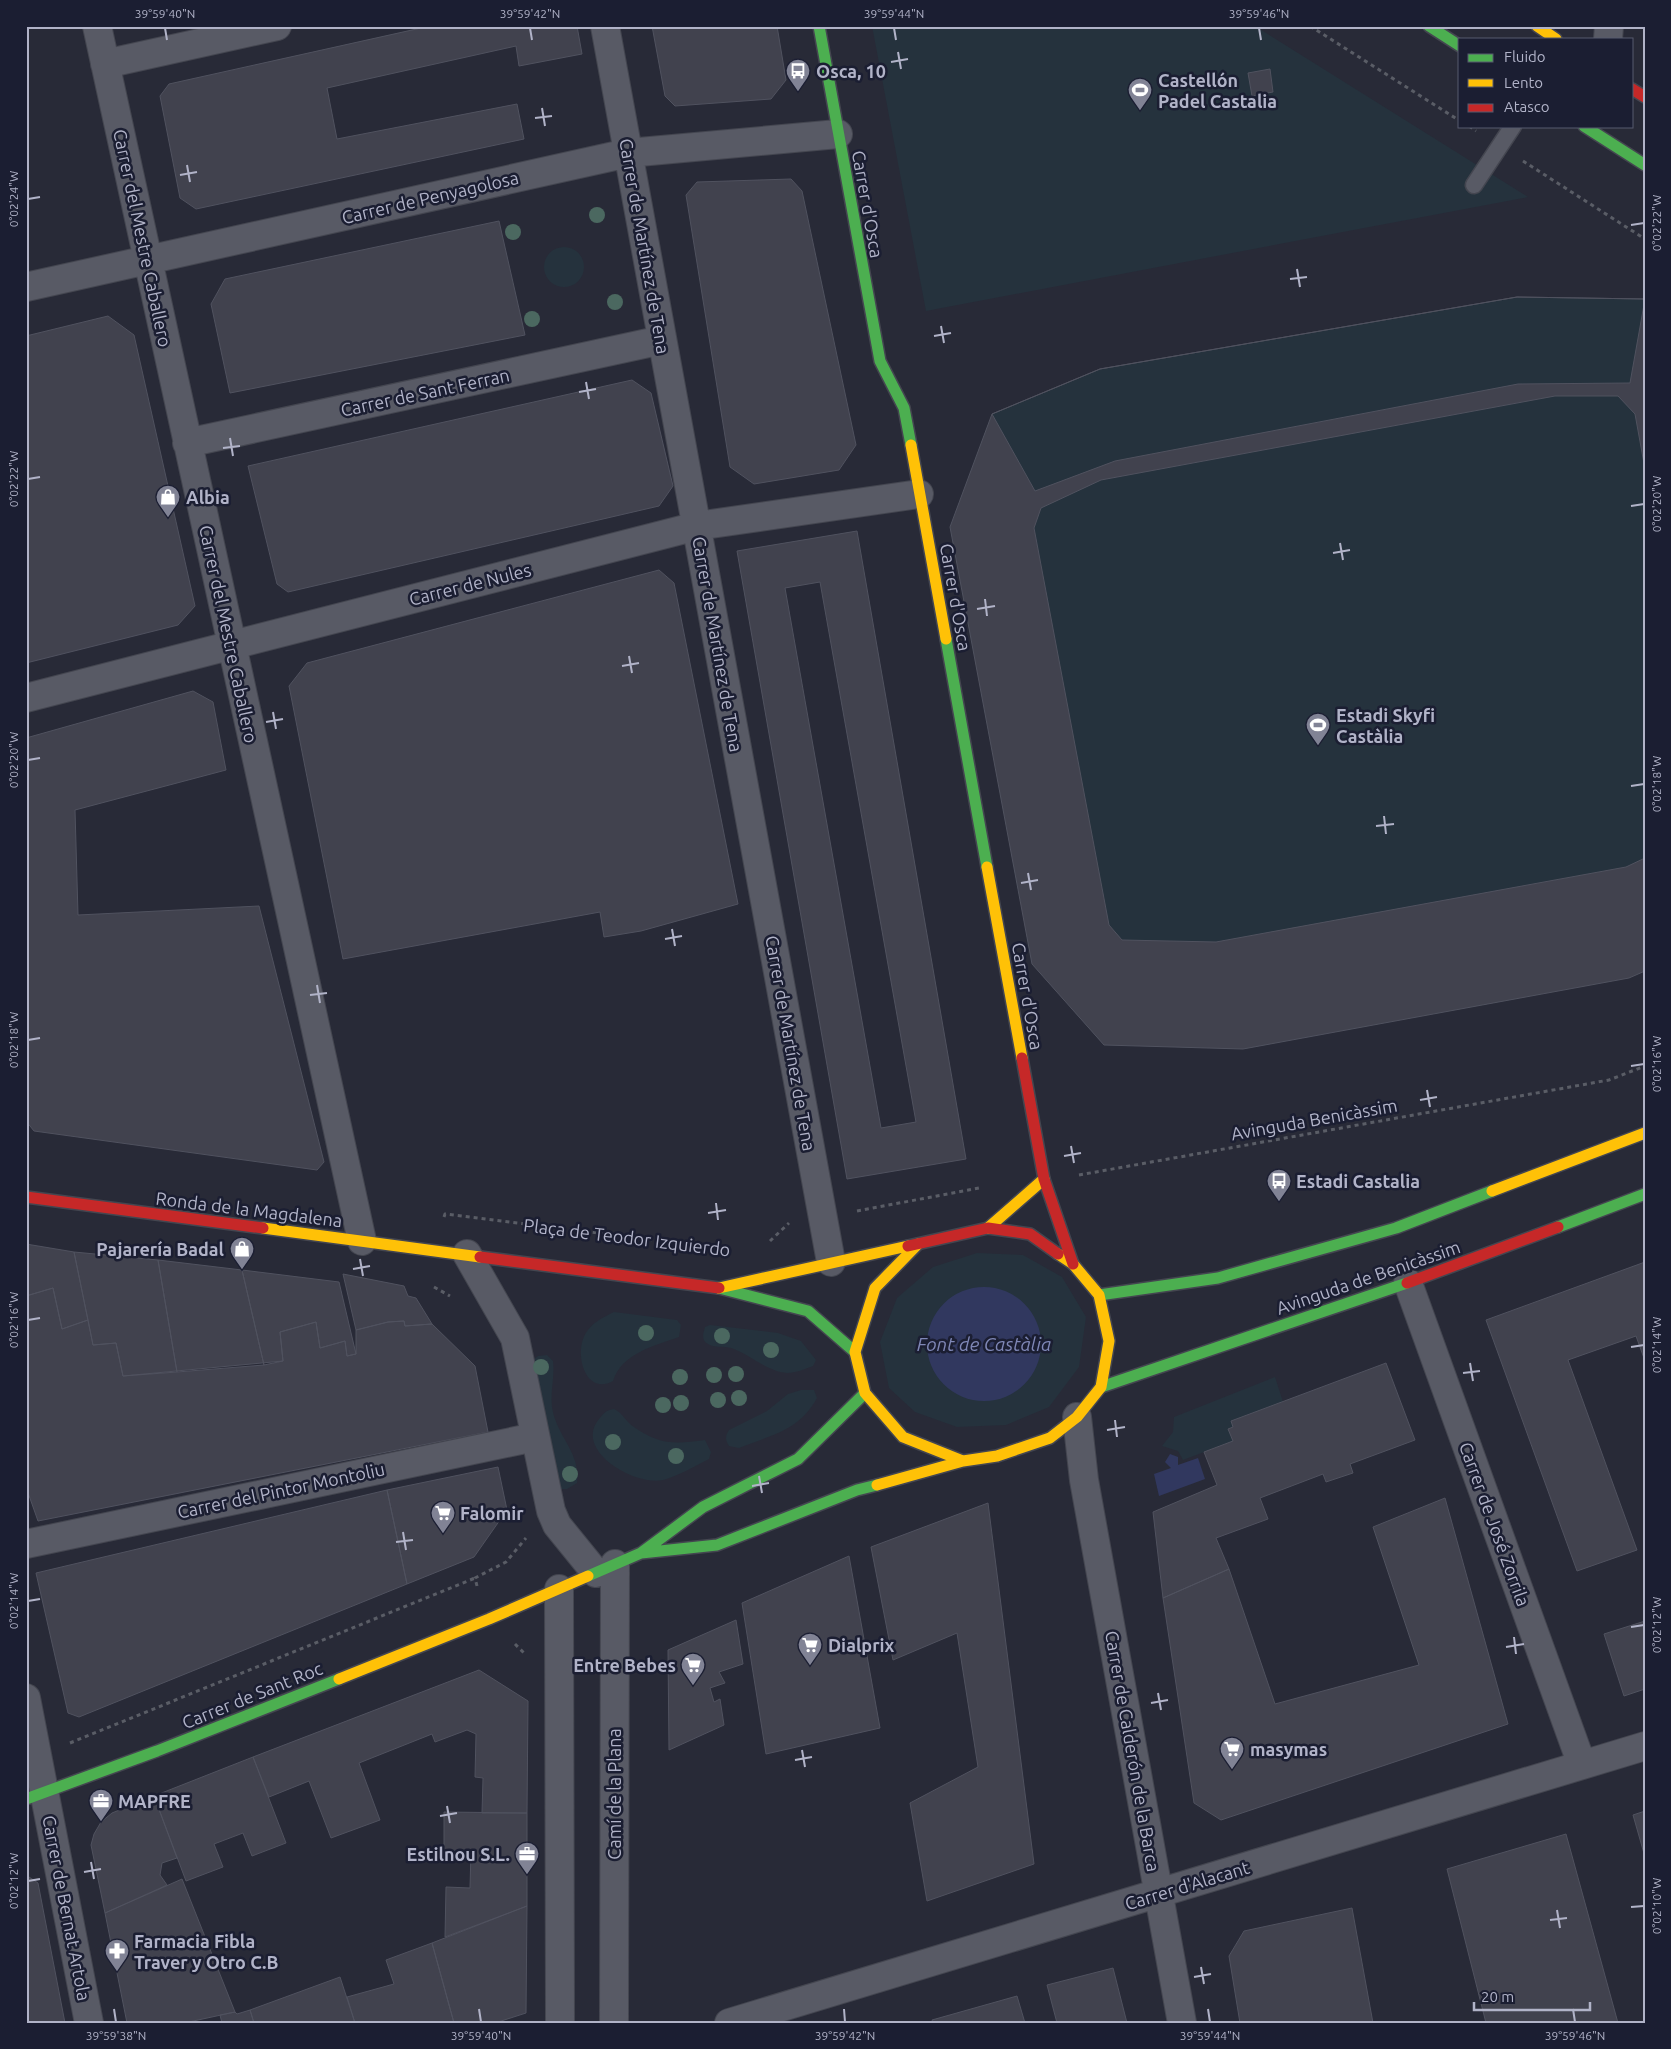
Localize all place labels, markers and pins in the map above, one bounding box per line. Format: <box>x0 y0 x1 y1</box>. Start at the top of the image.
bus stop icon: Osca, 10 <box>785 58 811 92</box>
place label: Osca, 10 <box>816 61 886 81</box>
place label: Castellón Padel Castalia <box>1158 70 1277 111</box>
sports icon: Castellón Padel Castalia <box>1127 77 1153 111</box>
shop icon: Albia <box>155 484 181 518</box>
place label: Albia <box>186 487 230 507</box>
place label: Estadi Skyfi Castàlia <box>1336 705 1435 746</box>
sports icon: Estadi Skyfi Castàlia <box>1305 712 1331 746</box>
bus stop icon: Estadi Castalia <box>1266 1168 1292 1202</box>
place label: Estadi Castalia <box>1296 1171 1420 1191</box>
shop icon: Pajarería Badal <box>229 1236 255 1270</box>
place label: Pajarería Badal <box>96 1239 225 1259</box>
supermarket icon: Falomir <box>430 1500 456 1534</box>
place label: Falomir <box>460 1503 524 1523</box>
supermarket icon: Dialprix <box>797 1632 823 1666</box>
place label: Dialprix <box>828 1635 895 1655</box>
supermarket icon: Entre Bebes <box>680 1652 706 1686</box>
place label: Entre Bebes <box>573 1655 676 1675</box>
supermarket icon: masymas <box>1219 1736 1245 1770</box>
place label: masymas <box>1250 1739 1327 1759</box>
office icon: MAPFRE <box>88 1788 114 1822</box>
place label: MAPFRE <box>118 1791 191 1811</box>
office icon: Estilnou S.L. <box>514 1841 540 1875</box>
place label: Estilnou S.L. <box>407 1844 510 1864</box>
place label: Farmacia Fibla Traver y Otro C.B <box>134 1931 278 1972</box>
pharmacy icon: Farmacia Fibla Traver y Otro C.B <box>104 1938 130 1972</box>

